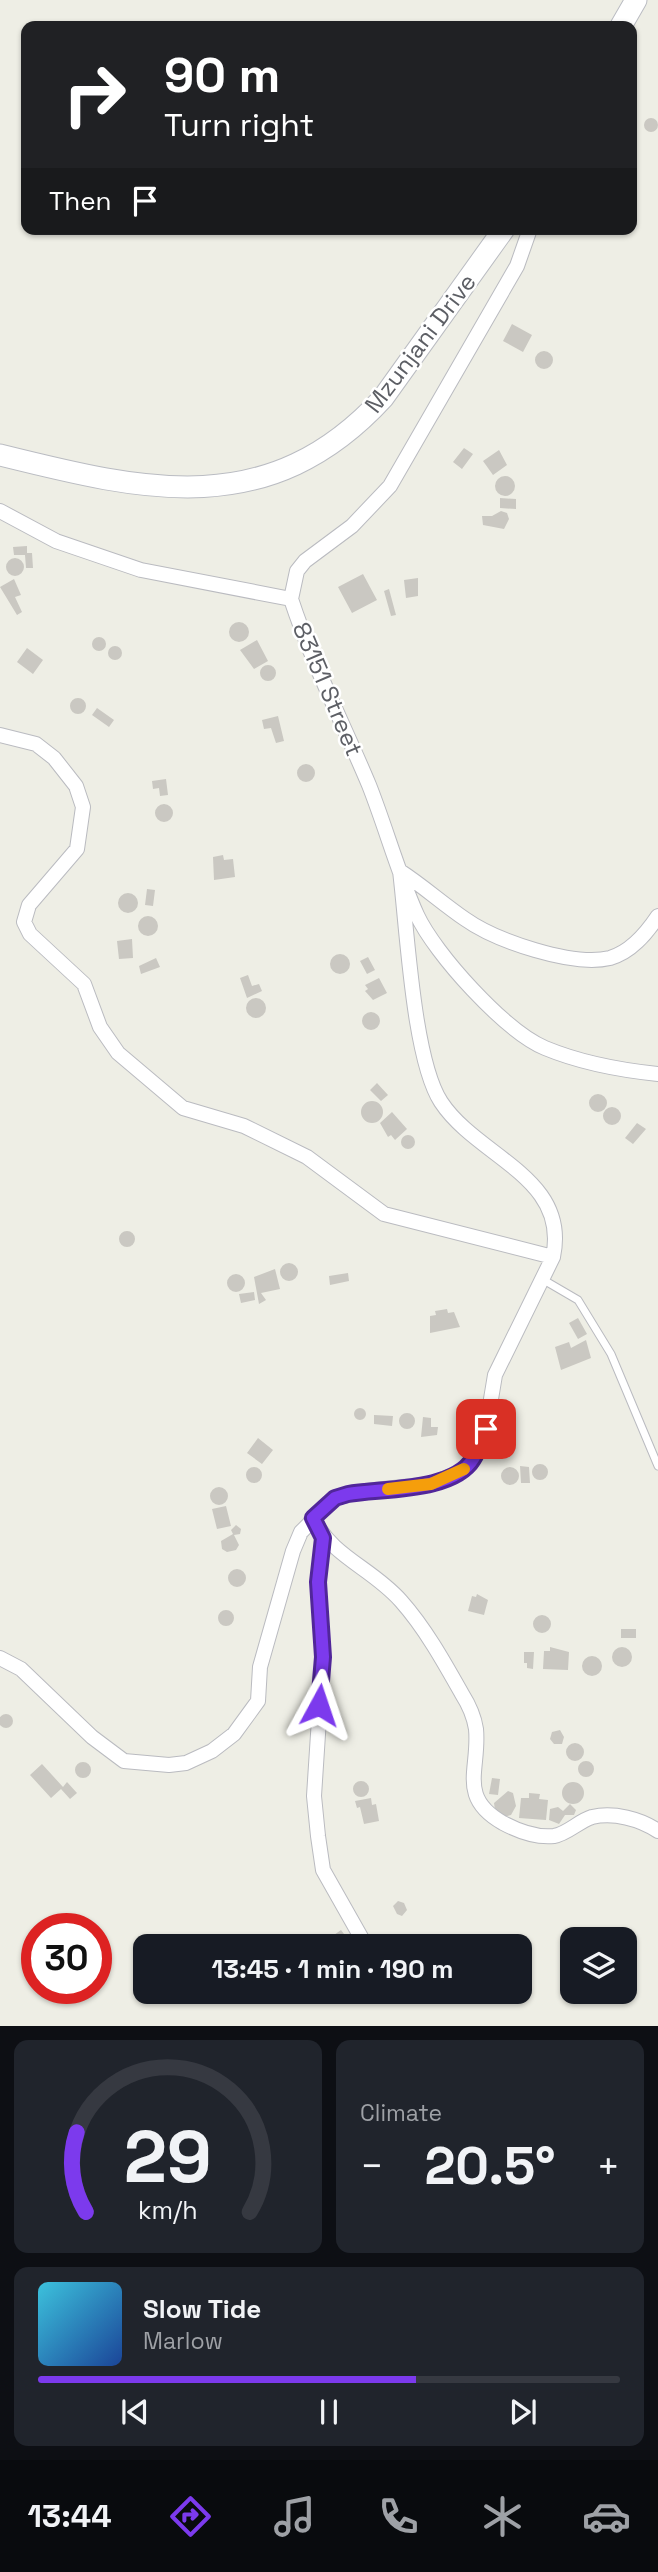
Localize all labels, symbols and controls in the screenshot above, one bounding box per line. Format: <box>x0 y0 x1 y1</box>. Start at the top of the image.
text: 90 m <box>164 44 280 106</box>
icon: right <box>49 49 140 140</box>
text: Turn right <box>164 105 314 145</box>
icon: arrive <box>126 182 164 220</box>
text: Then <box>49 184 112 218</box>
street label: Mzunjani Drive <box>357 267 483 419</box>
street label: 83151 Street <box>286 617 370 761</box>
pin <box>456 1399 516 1459</box>
icon: arrive <box>467 1410 505 1448</box>
position arrow <box>282 1668 356 1742</box>
speed limit sign: 30 <box>21 1913 112 2004</box>
map controls <box>560 1927 637 2004</box>
button: layers <box>560 1927 637 2004</box>
text: 13:45 · 1 min · 190 m <box>211 1952 454 1986</box>
text: Climate <box>360 2098 442 2128</box>
text: 29 <box>124 2111 212 2204</box>
text: 20.5° <box>424 2133 556 2199</box>
text: − <box>360 2142 384 2190</box>
text: + <box>596 2142 620 2190</box>
text: km/h <box>138 2194 198 2226</box>
text: Slow Tide <box>143 2292 261 2326</box>
text: Marlow <box>143 2326 223 2356</box>
icon: previous <box>116 2393 154 2431</box>
icon: pause <box>310 2393 348 2431</box>
icon: next <box>504 2393 542 2431</box>
icon: directions <box>166 2492 215 2541</box>
icon: music <box>270 2492 319 2541</box>
icon: phone <box>374 2492 423 2541</box>
icon: climate <box>478 2492 527 2541</box>
icon: car <box>582 2492 631 2541</box>
text: 13:44 <box>27 2496 112 2536</box>

